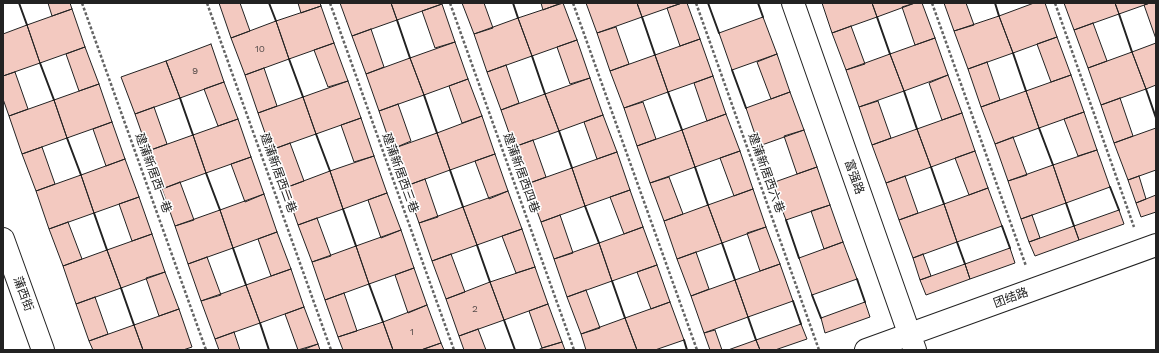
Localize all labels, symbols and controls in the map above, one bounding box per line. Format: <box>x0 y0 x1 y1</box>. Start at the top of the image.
house number: 10 <box>255 43 265 55</box>
house number: 9 <box>192 65 198 77</box>
street label: 建蒲新居西一巷 <box>132 131 174 215</box>
street label: 建蒲新居西二巷 <box>257 131 299 215</box>
street label: 建蒲新居西三巷 <box>379 131 421 215</box>
street label: 建蒲新居西四巷 <box>500 131 542 215</box>
street label: 建蒲新居西六巷 <box>745 131 787 215</box>
street label: 富强路 <box>841 158 867 196</box>
street label: 蒲西街 <box>10 275 36 313</box>
street label: 团结路 <box>992 285 1030 311</box>
house number: 2 <box>472 303 478 315</box>
house number: 1 <box>410 326 414 338</box>

